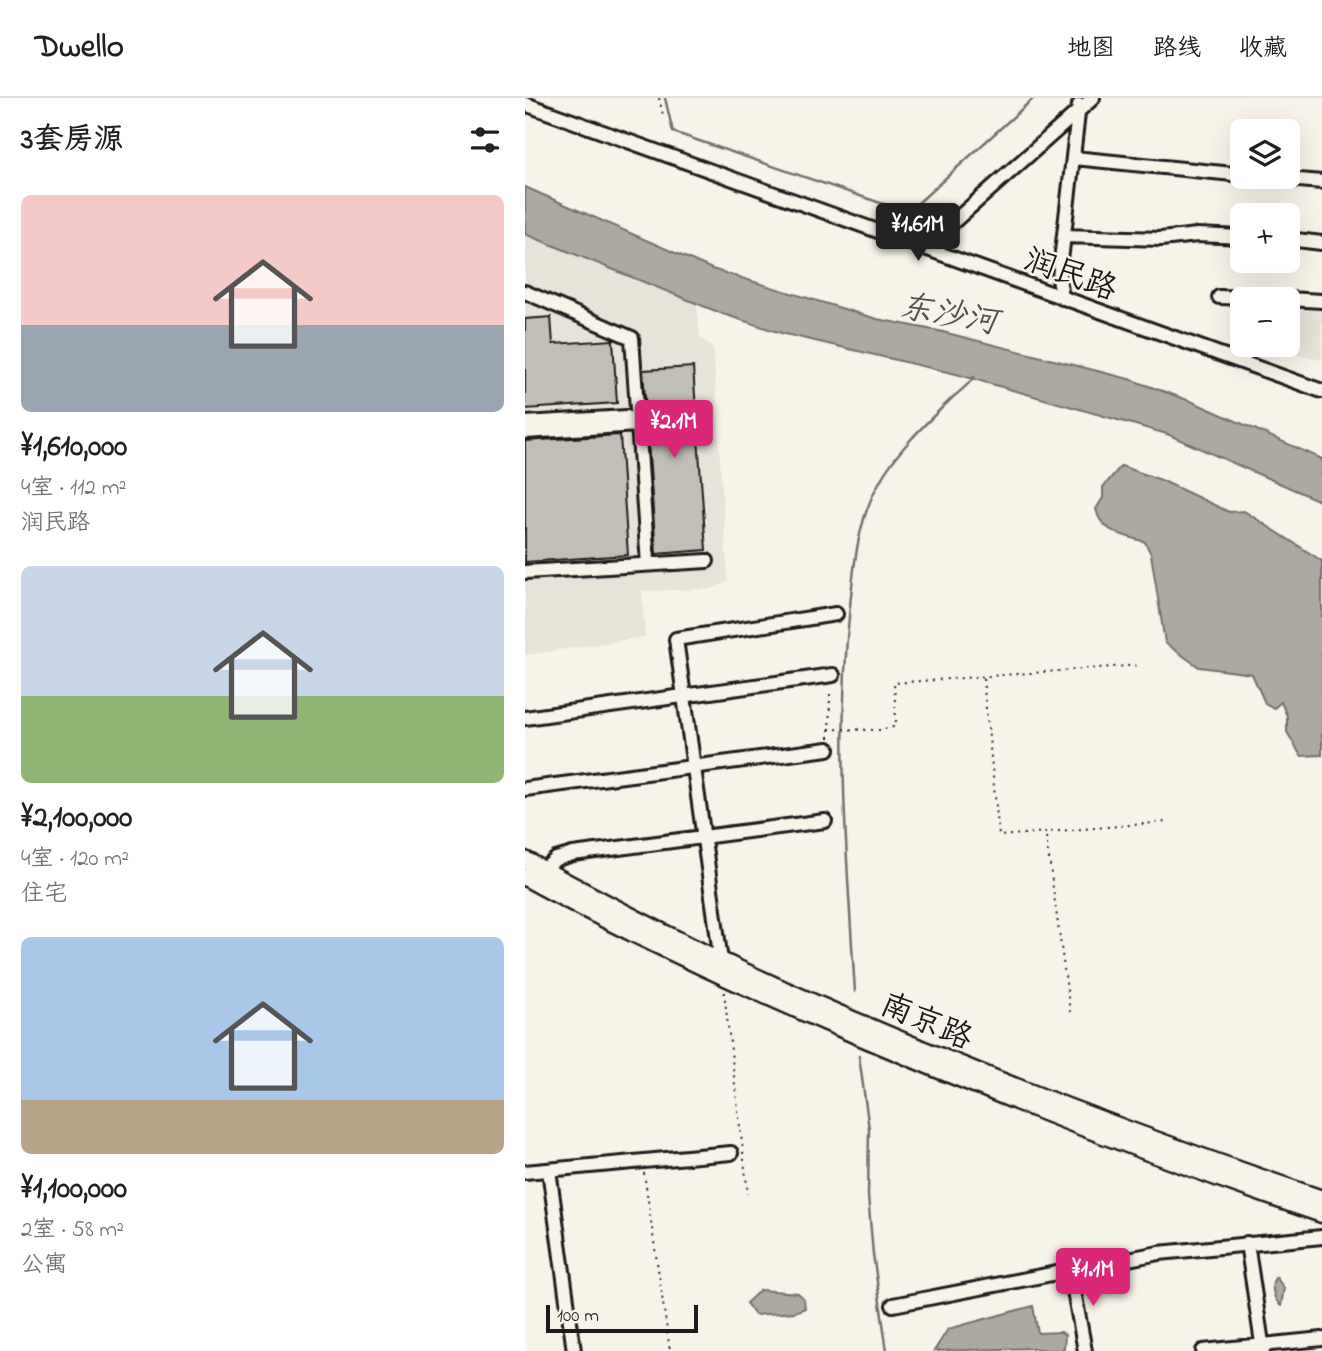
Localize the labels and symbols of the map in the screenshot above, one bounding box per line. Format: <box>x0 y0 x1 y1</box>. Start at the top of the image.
pin: ¥1.61M <box>861 204 975 263</box>
street label: 润民路 <box>1017 238 1123 315</box>
water label: 东沙河 <box>895 284 1006 349</box>
pin: ¥2.1M <box>625 400 723 460</box>
street label: 南京路 <box>872 983 979 1064</box>
pin: ¥1.1M <box>1044 1248 1142 1308</box>
scale bar <box>546 1302 698 1334</box>

